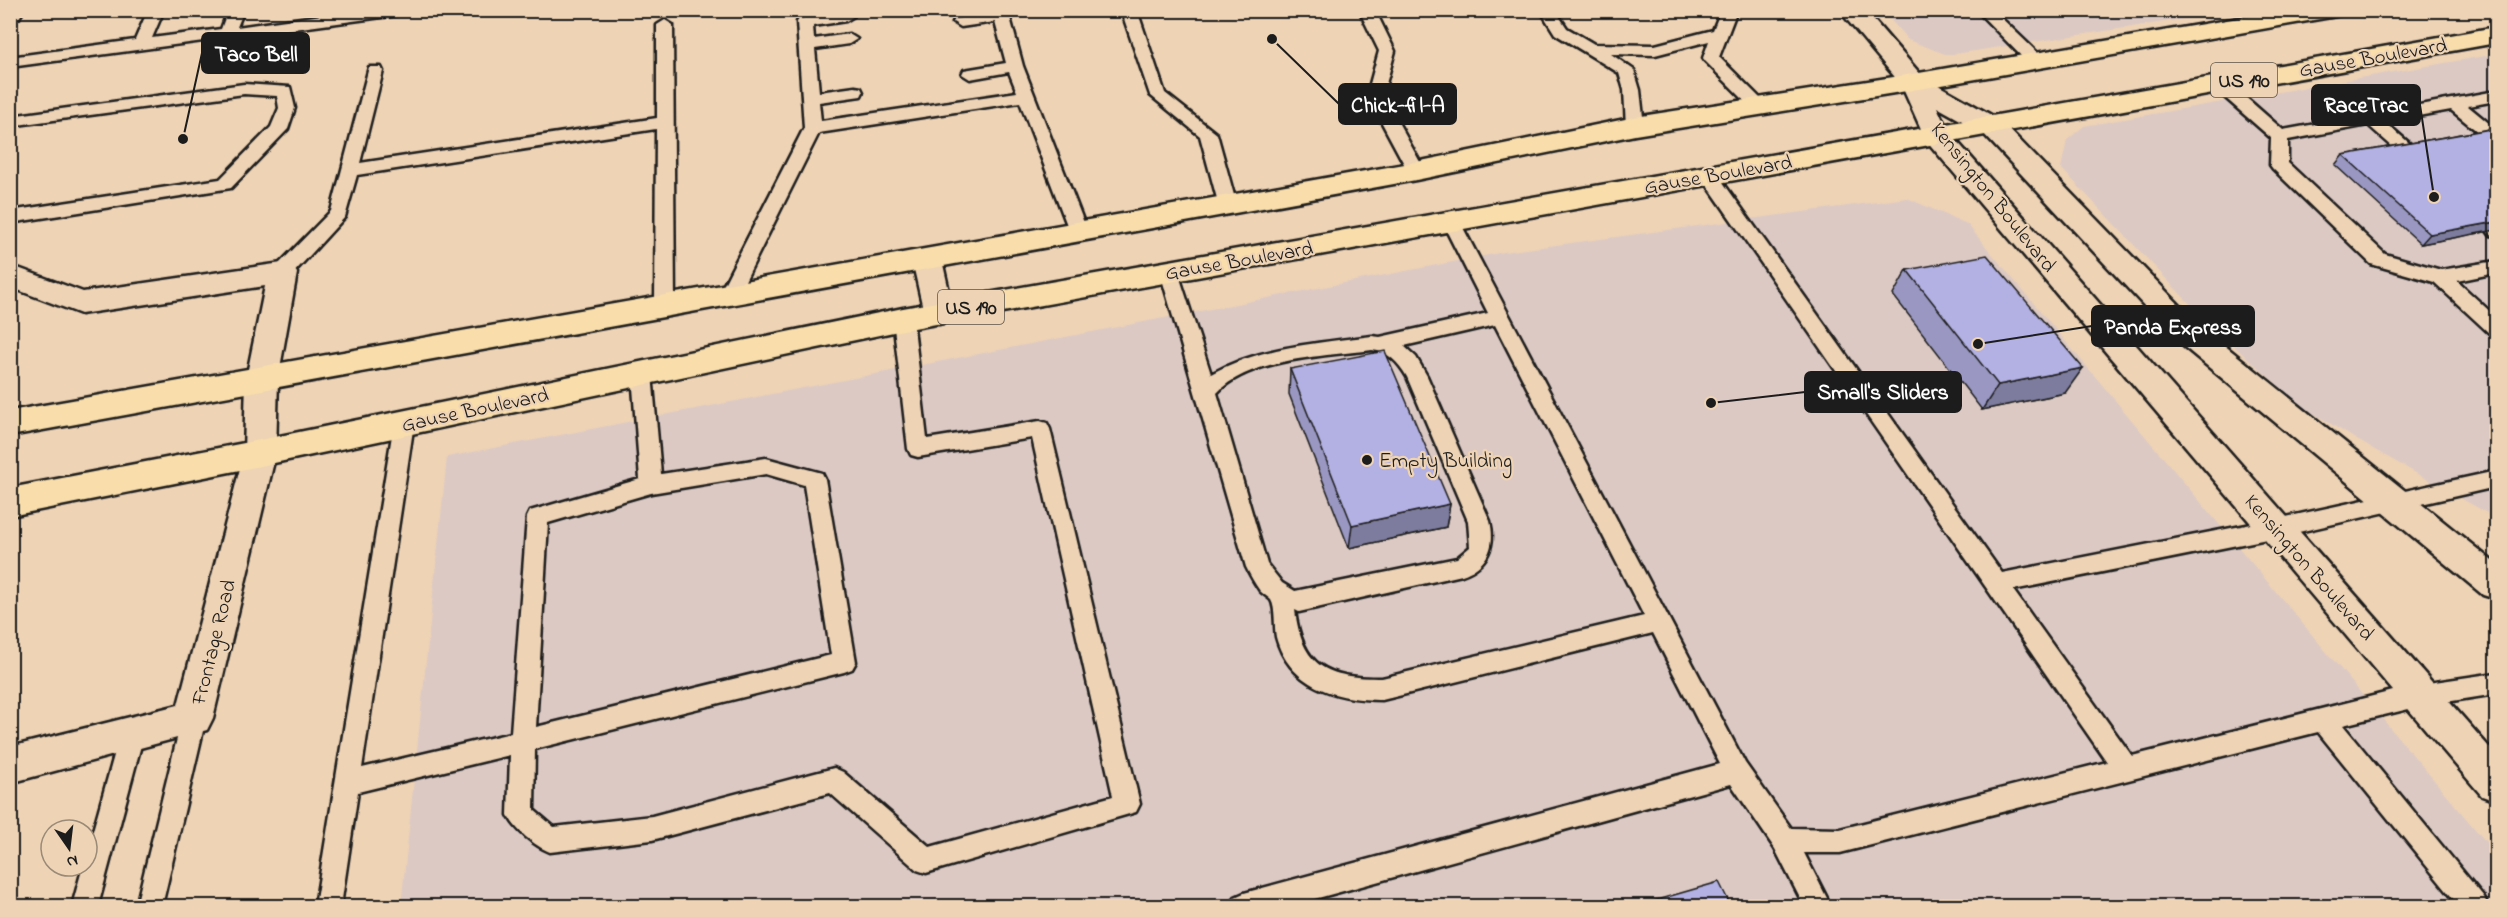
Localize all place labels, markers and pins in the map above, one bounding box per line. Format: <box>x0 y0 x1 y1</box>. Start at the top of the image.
callout: Taco Bell <box>202 33 309 73</box>
callout: Chick-fil-A <box>1339 84 1456 124</box>
callout: RaceTrac <box>2312 85 2420 125</box>
callout: Panda Express <box>2092 306 2254 346</box>
callout: Small's Sliders <box>1805 372 1961 412</box>
place label: Empty Building <box>1379 447 1512 479</box>
marker: Empty Building <box>1360 453 1374 467</box>

